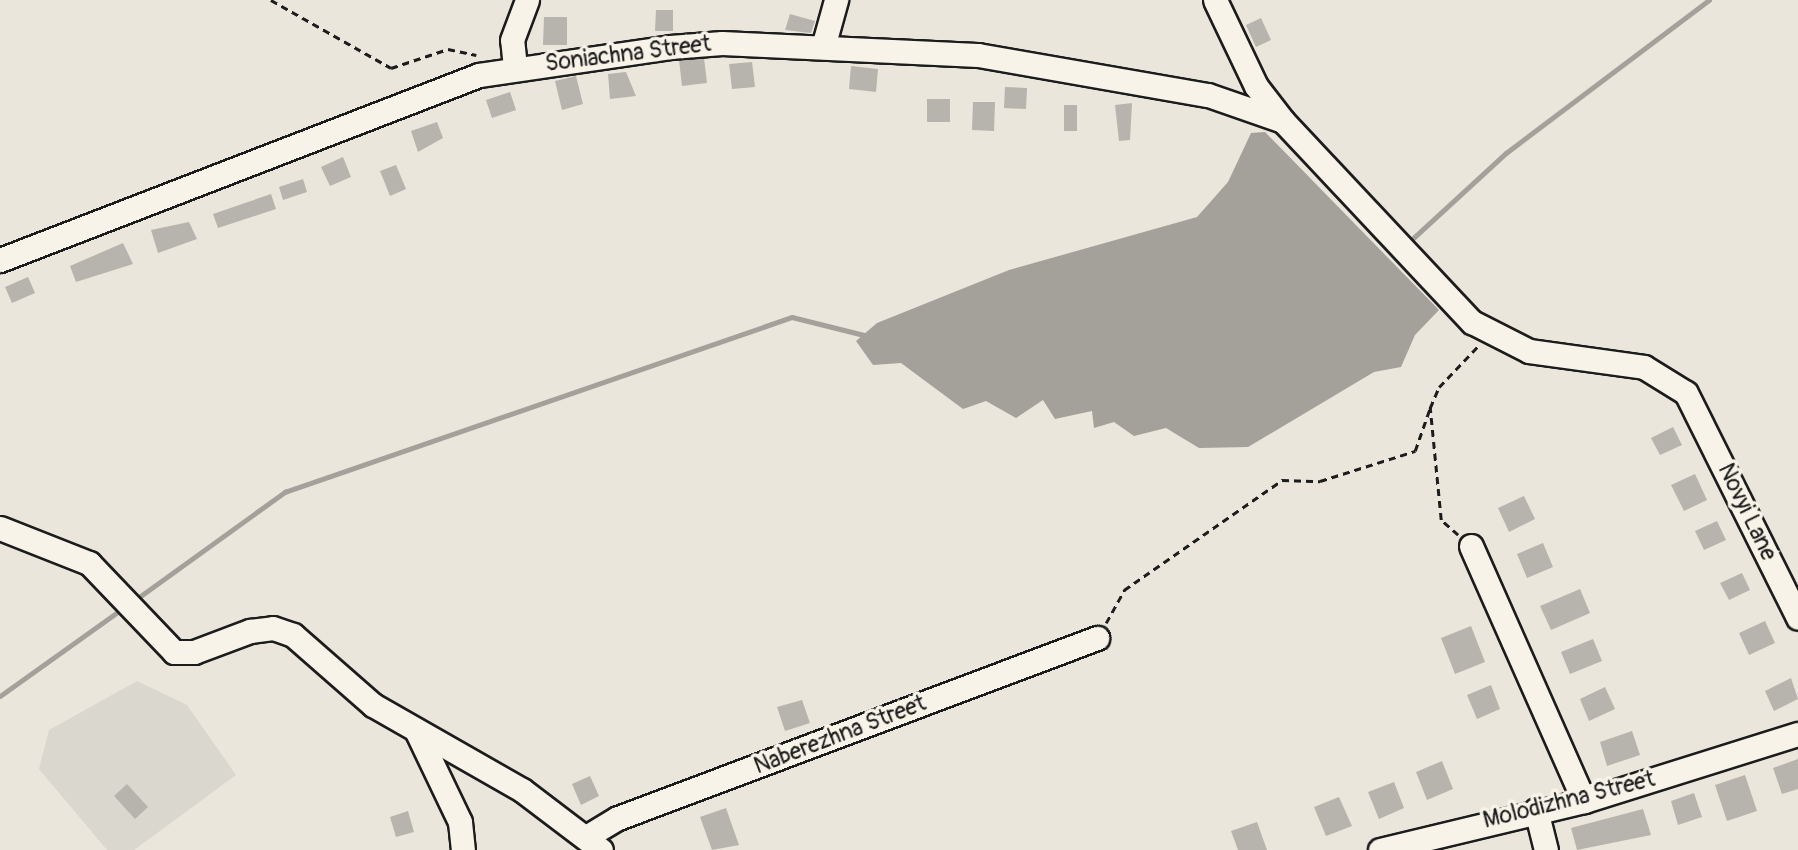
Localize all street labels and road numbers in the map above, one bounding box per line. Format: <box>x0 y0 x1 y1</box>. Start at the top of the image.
street label: Soniachna Street <box>543 30 713 78</box>
street label: Novyi Lane <box>1712 459 1782 565</box>
street label: Naberezhna Street <box>750 690 930 780</box>
street label: Molodizhna Street <box>1480 765 1658 835</box>

